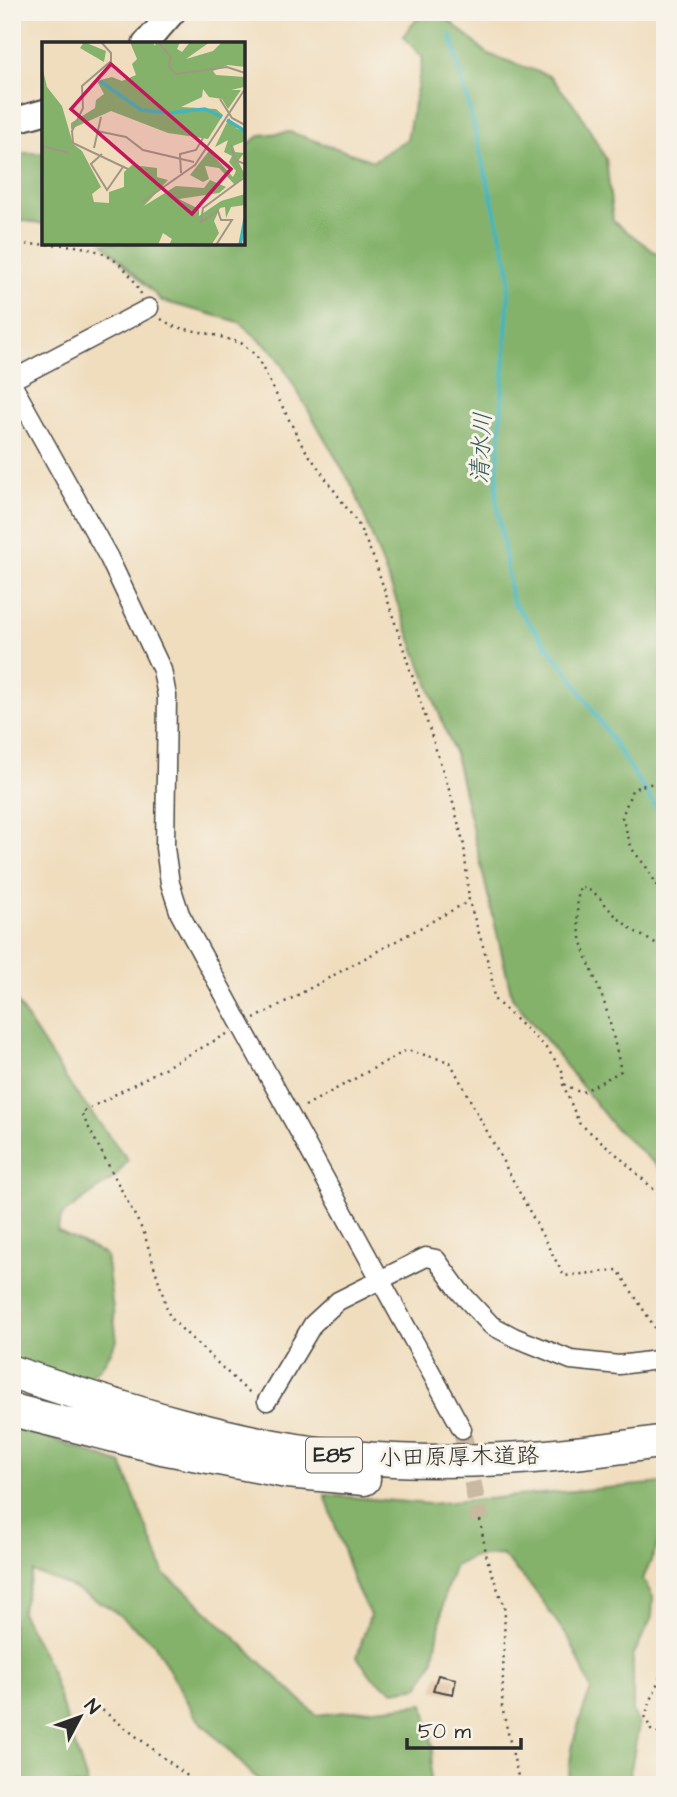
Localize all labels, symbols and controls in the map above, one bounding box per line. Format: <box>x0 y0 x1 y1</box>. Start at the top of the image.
inset map <box>42 42 245 245</box>
water label: 清水川 <box>463 411 501 485</box>
road number: E85 <box>306 1438 362 1472</box>
street label: 小田原厚木道路 <box>378 1440 540 1474</box>
north arrow <box>46 1682 116 1752</box>
text: N <box>78 1693 106 1720</box>
scale bar <box>407 1706 521 1750</box>
text: 50 m <box>418 1717 472 1746</box>

